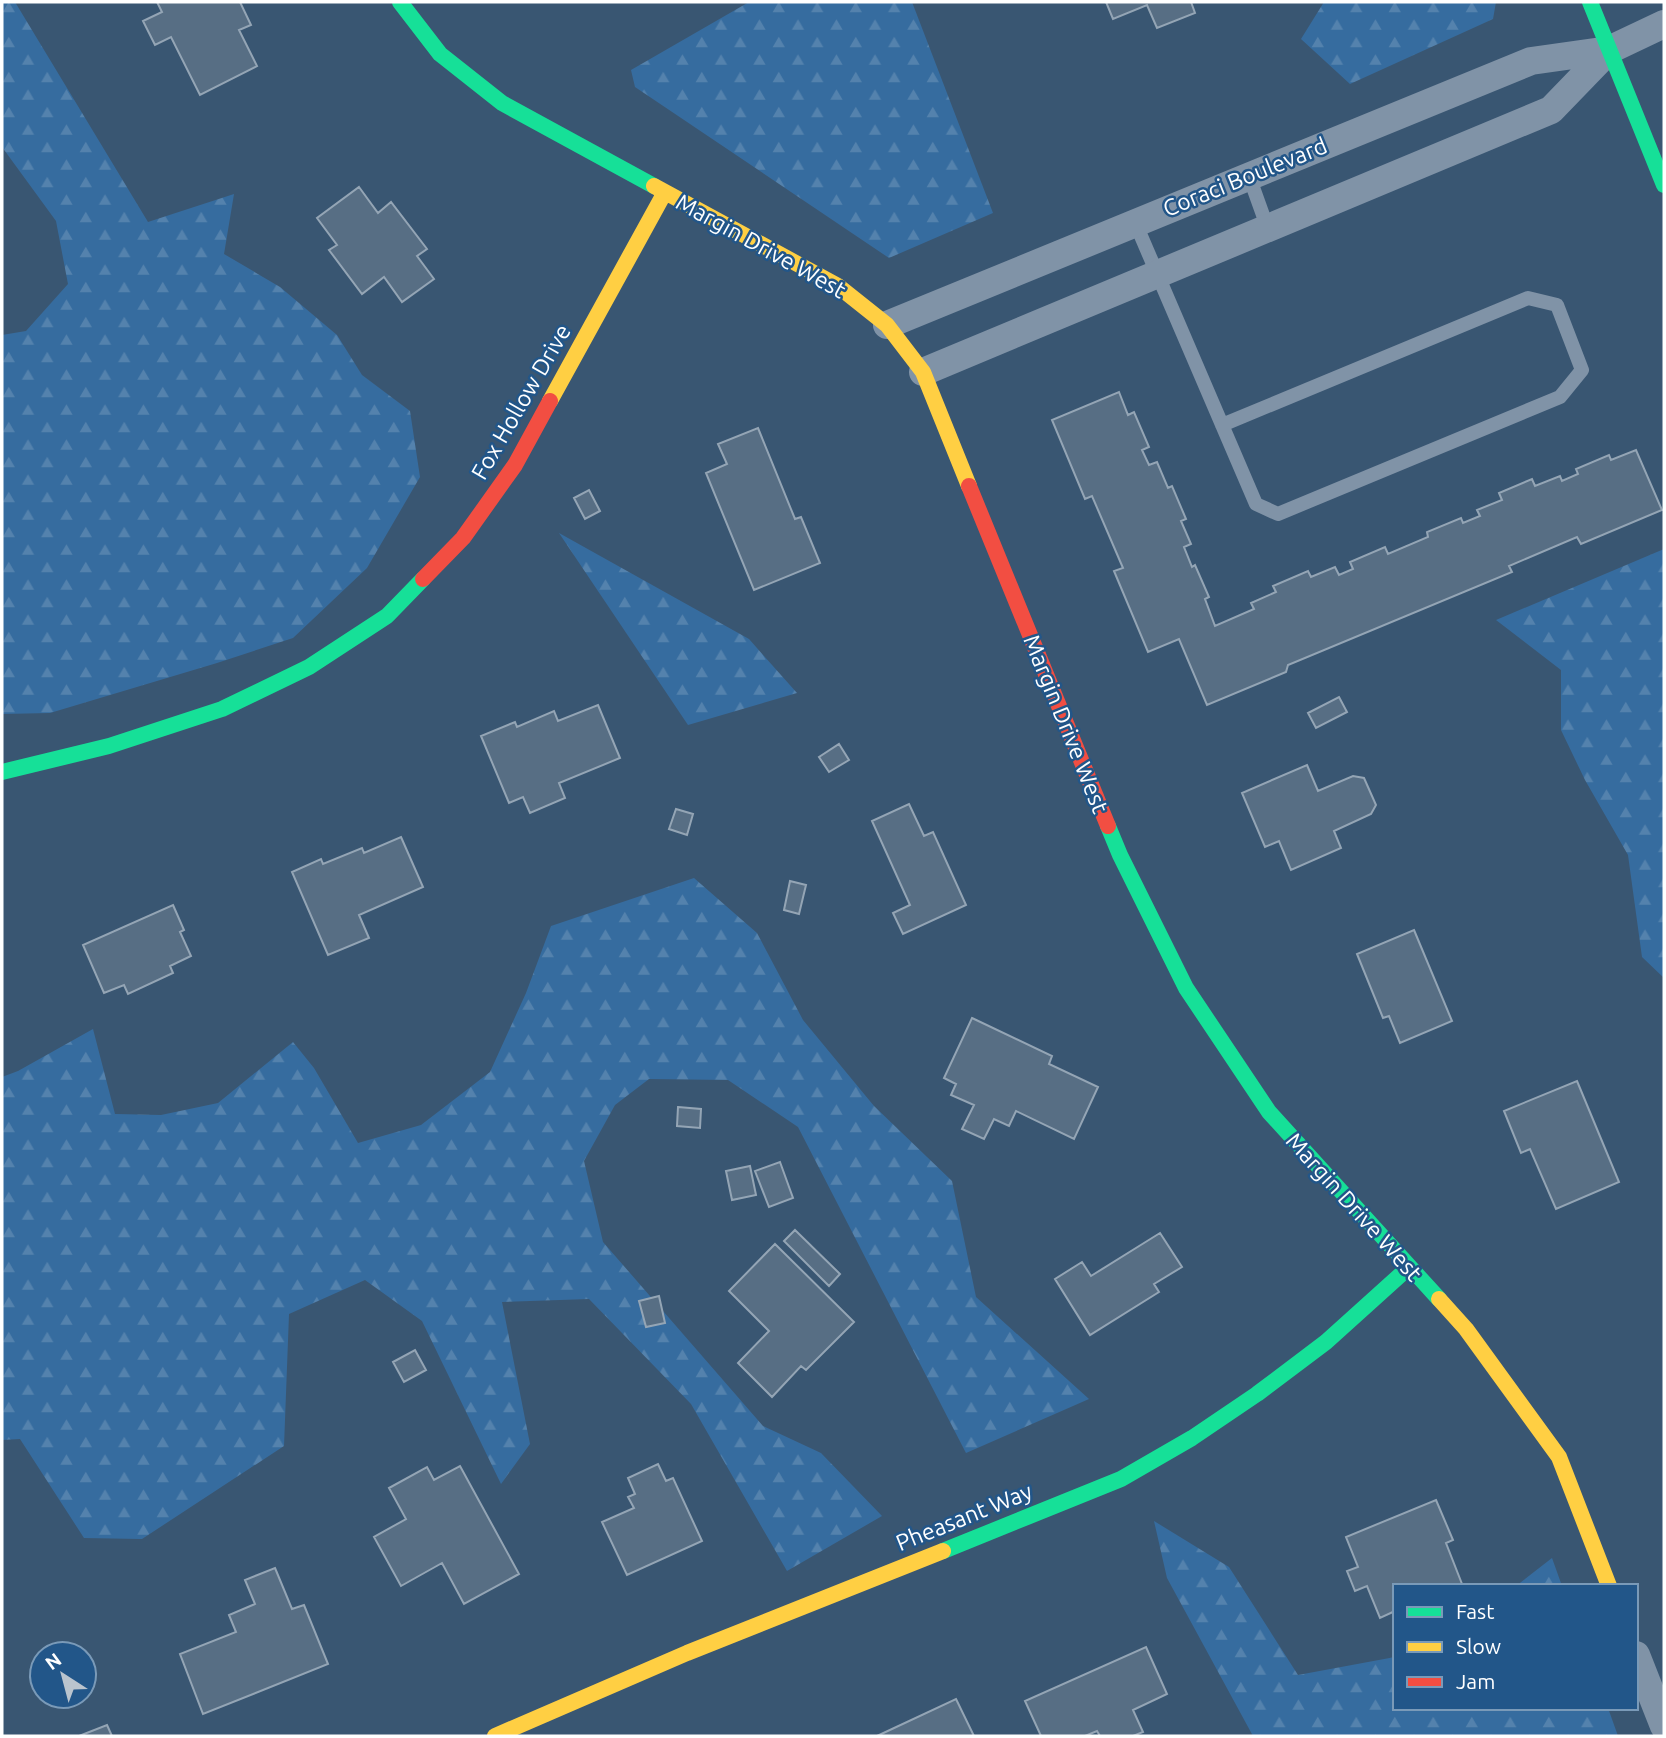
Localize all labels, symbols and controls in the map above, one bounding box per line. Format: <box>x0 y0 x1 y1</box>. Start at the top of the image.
street label: Coraci Boulevard <box>1159 132 1330 221</box>
street label: Margin Drive West <box>672 189 850 303</box>
street label: Fox Hollow Drive <box>466 320 575 484</box>
street label: Margin Drive West <box>1019 631 1114 817</box>
street label: Margin Drive West <box>1282 1128 1427 1286</box>
street label: Pheasant Way <box>892 1478 1035 1555</box>
legend <box>1393 1584 1638 1710</box>
text: Fast <box>1456 1599 1494 1623</box>
text: Slow <box>1456 1634 1501 1658</box>
north arrow <box>28 1640 98 1710</box>
text: N <box>41 1648 65 1674</box>
text: Jam <box>1456 1669 1495 1693</box>

